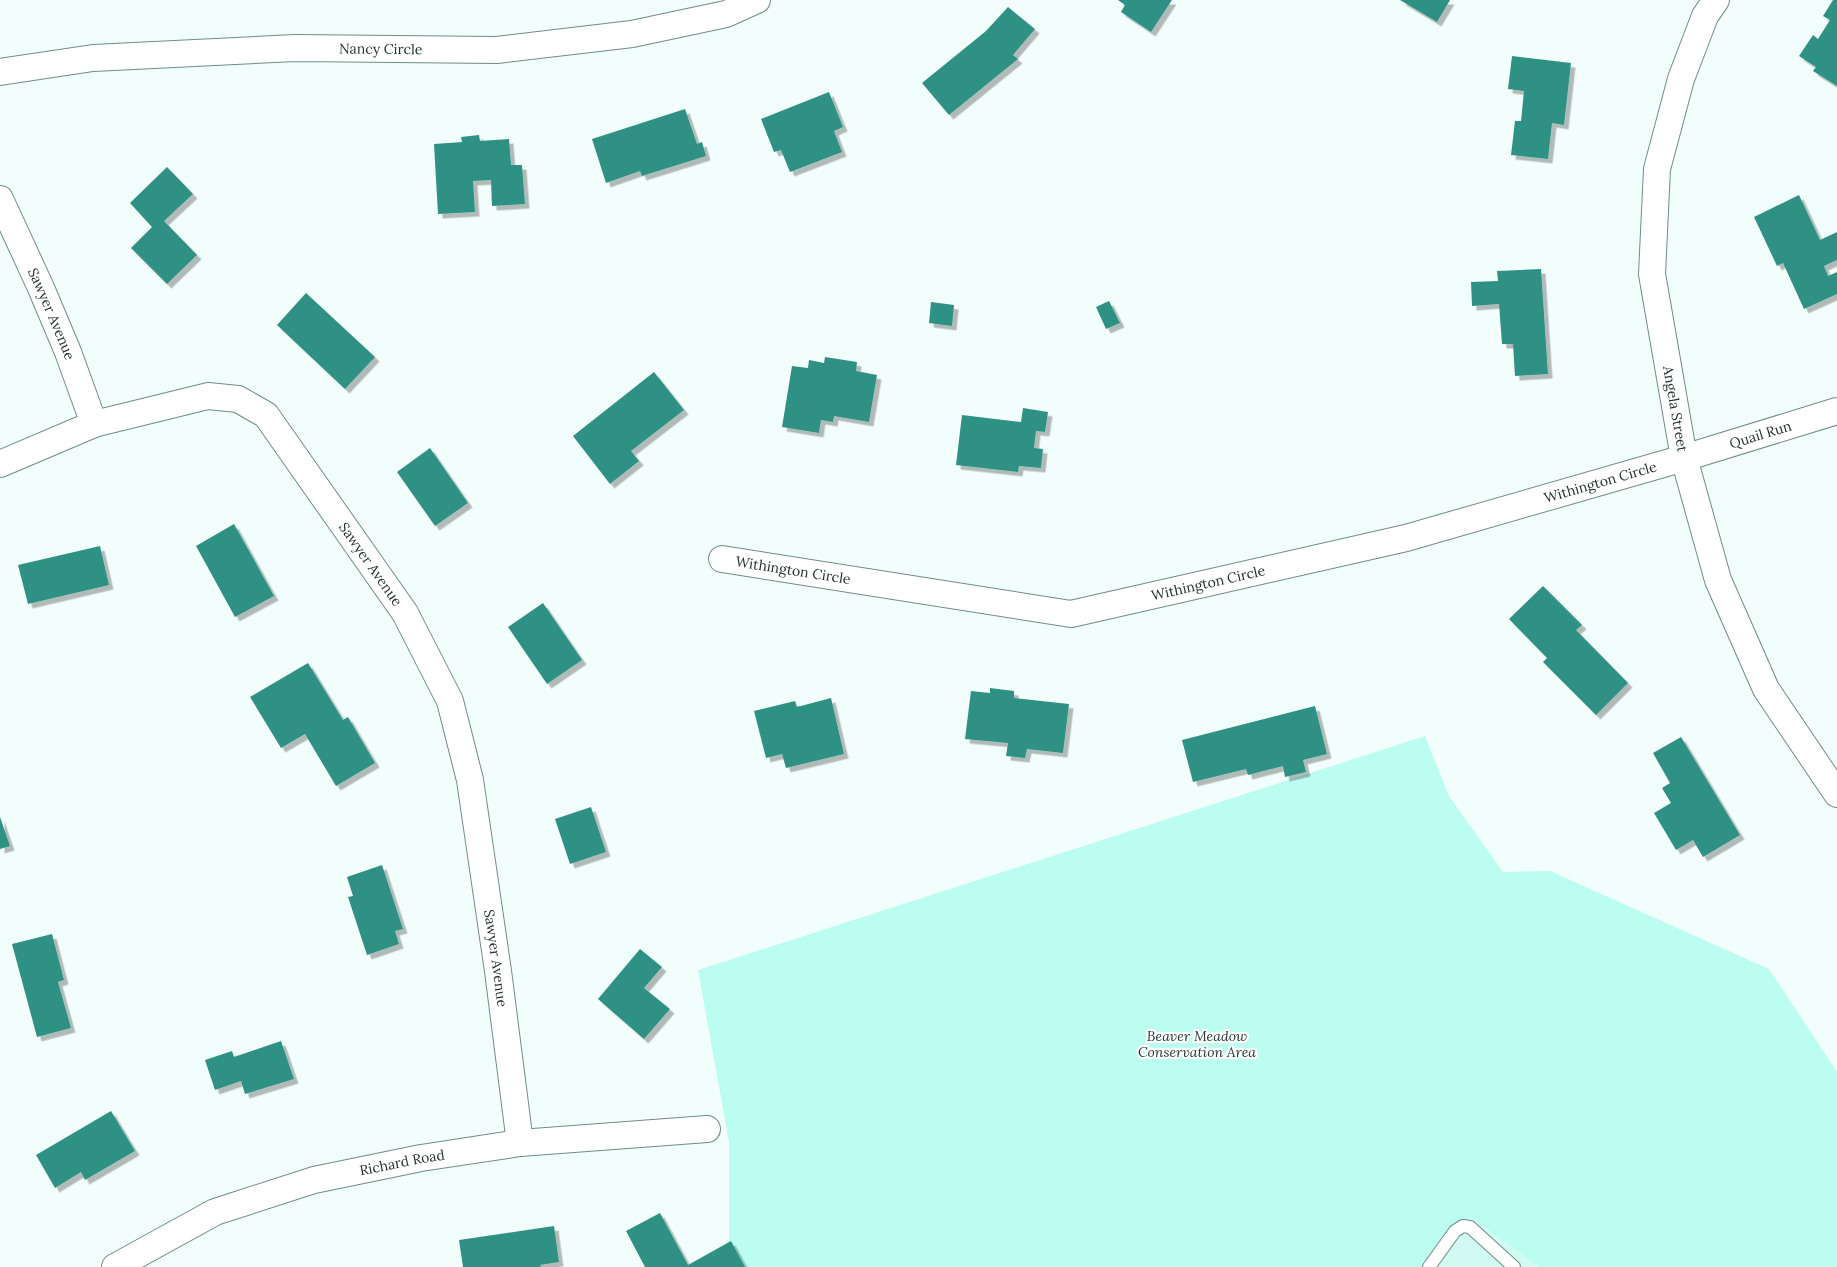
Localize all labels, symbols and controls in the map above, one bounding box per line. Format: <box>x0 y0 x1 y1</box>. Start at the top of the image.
street label: Nancy Circle <box>339 39 423 58</box>
street label: Sawyer Avenue <box>24 265 79 363</box>
street label: Angela Street <box>1659 363 1692 454</box>
street label: Quail Run <box>1727 416 1794 453</box>
street label: Withington Circle <box>1542 457 1659 507</box>
street label: Sawyer Avenue <box>335 519 407 610</box>
street label: Withington Circle <box>734 552 852 588</box>
street label: Withington Circle <box>1150 561 1267 605</box>
street label: Sawyer Avenue <box>480 908 512 1008</box>
park label: Beaver Meadow Conservation Area <box>1138 1027 1256 1061</box>
street label: Richard Road <box>358 1146 446 1179</box>

